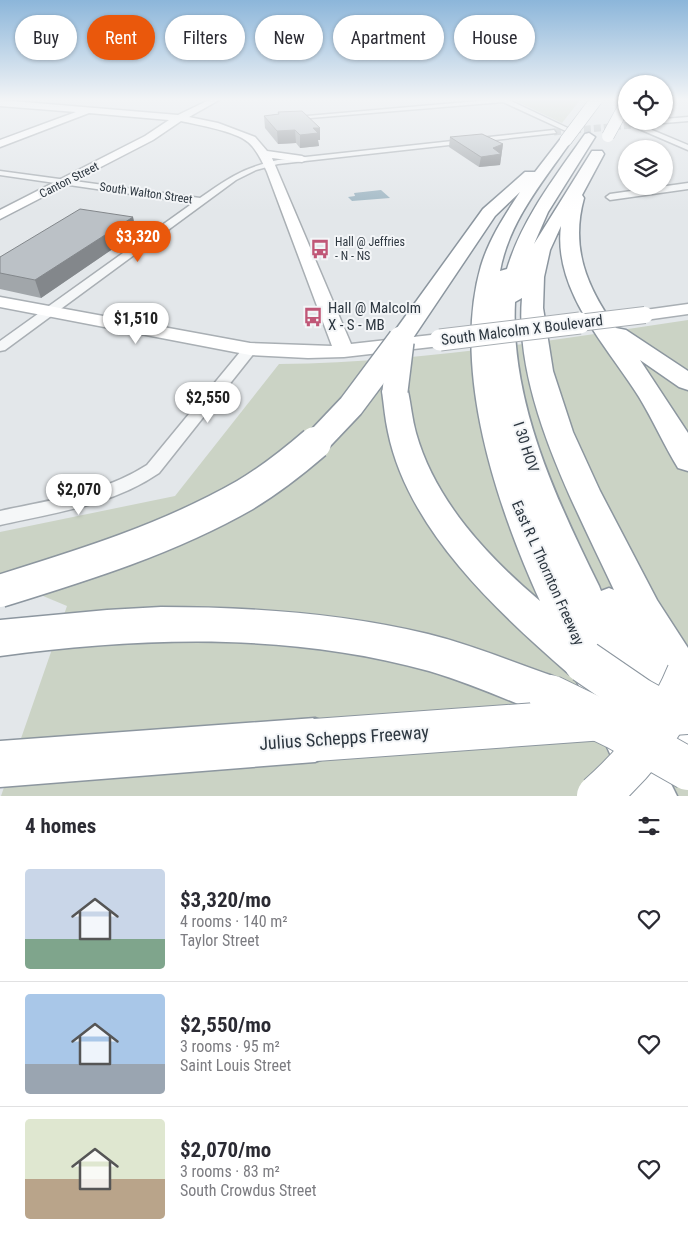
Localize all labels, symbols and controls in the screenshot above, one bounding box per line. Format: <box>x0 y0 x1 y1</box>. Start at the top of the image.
chip: Buy <box>15 15 77 60</box>
chip: Rent <box>87 15 155 60</box>
chip: Filters <box>165 15 245 60</box>
chip: New <box>255 15 323 60</box>
chip: Apartment <box>333 15 444 60</box>
chip: House <box>454 15 535 60</box>
map controls <box>618 75 673 195</box>
button: locate <box>618 75 673 130</box>
button: layers <box>618 140 673 195</box>
street label: Canton Street <box>37 159 101 201</box>
street label: South Walton Street <box>99 180 194 207</box>
pin: $3,320 <box>97 220 179 263</box>
text: $3,320 <box>116 227 160 246</box>
place label: Hall @ Jeffries - N - NS <box>335 235 405 263</box>
bus stop icon: Hall @ Jeffries - N - NS <box>309 238 331 260</box>
place label: Hall @ Malcolm X - S - MB <box>328 299 421 334</box>
pin: $1,510 <box>95 302 177 345</box>
bus stop icon: Hall @ Malcolm X - S - MB <box>302 306 324 328</box>
text: $1,510 <box>114 309 158 328</box>
street label: South Malcolm X Boulevard <box>440 311 604 349</box>
pin: $2,550 <box>167 382 249 424</box>
text: $2,550 <box>186 388 230 407</box>
street label: I 30 HOV <box>509 419 543 475</box>
pin: $2,070 <box>38 474 120 516</box>
text: $2,070 <box>57 480 101 499</box>
street label: East R L Thornton Freeway <box>508 498 588 648</box>
street label: Julius Schepps Freeway <box>258 721 430 754</box>
icon: filters <box>635 812 663 840</box>
text: 4 homes <box>25 814 96 838</box>
text: $3,320/mo <box>180 888 271 912</box>
icon: home <box>65 889 125 949</box>
icon: heart <box>635 905 663 933</box>
text: 4 rooms · 140 m² <box>180 912 288 931</box>
text: Taylor Street <box>180 931 259 950</box>
text: $2,550/mo <box>180 1013 271 1037</box>
icon: home <box>65 1014 125 1074</box>
icon: heart <box>635 1030 663 1058</box>
text: 3 rooms · 95 m² <box>180 1037 280 1056</box>
text: Saint Louis Street <box>180 1056 291 1075</box>
text: $2,070/mo <box>180 1138 271 1162</box>
icon: home <box>65 1139 125 1199</box>
icon: heart <box>635 1155 663 1183</box>
text: 3 rooms · 83 m² <box>180 1162 280 1181</box>
text: South Crowdus Street <box>180 1181 317 1200</box>

